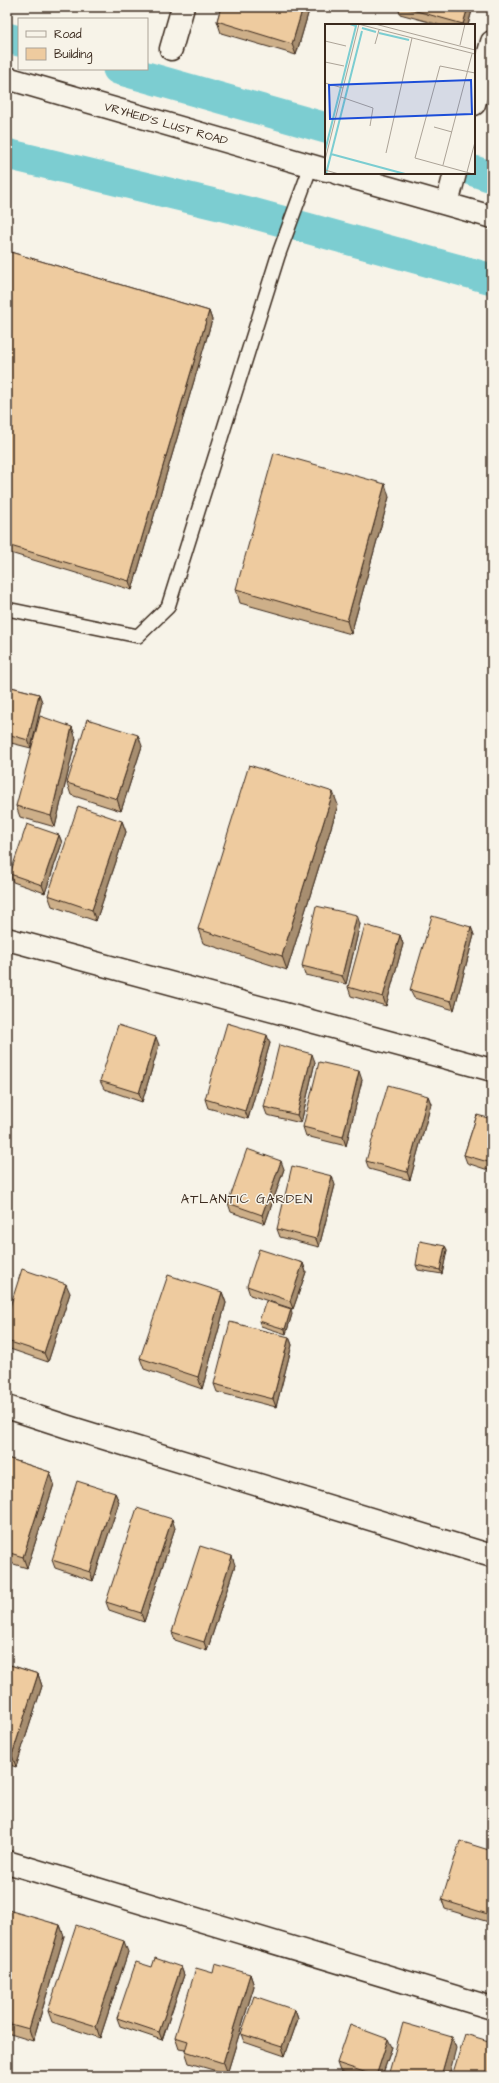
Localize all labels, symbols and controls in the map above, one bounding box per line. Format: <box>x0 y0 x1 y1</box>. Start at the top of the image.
legend <box>18 18 148 70</box>
inset map <box>325 24 475 174</box>
text: Road <box>54 26 82 43</box>
text: Building <box>54 46 92 64</box>
street label: VRYHEID'S LUST ROAD <box>102 98 230 150</box>
district label: ATLANTIC GARDEN <box>181 1190 313 1208</box>

